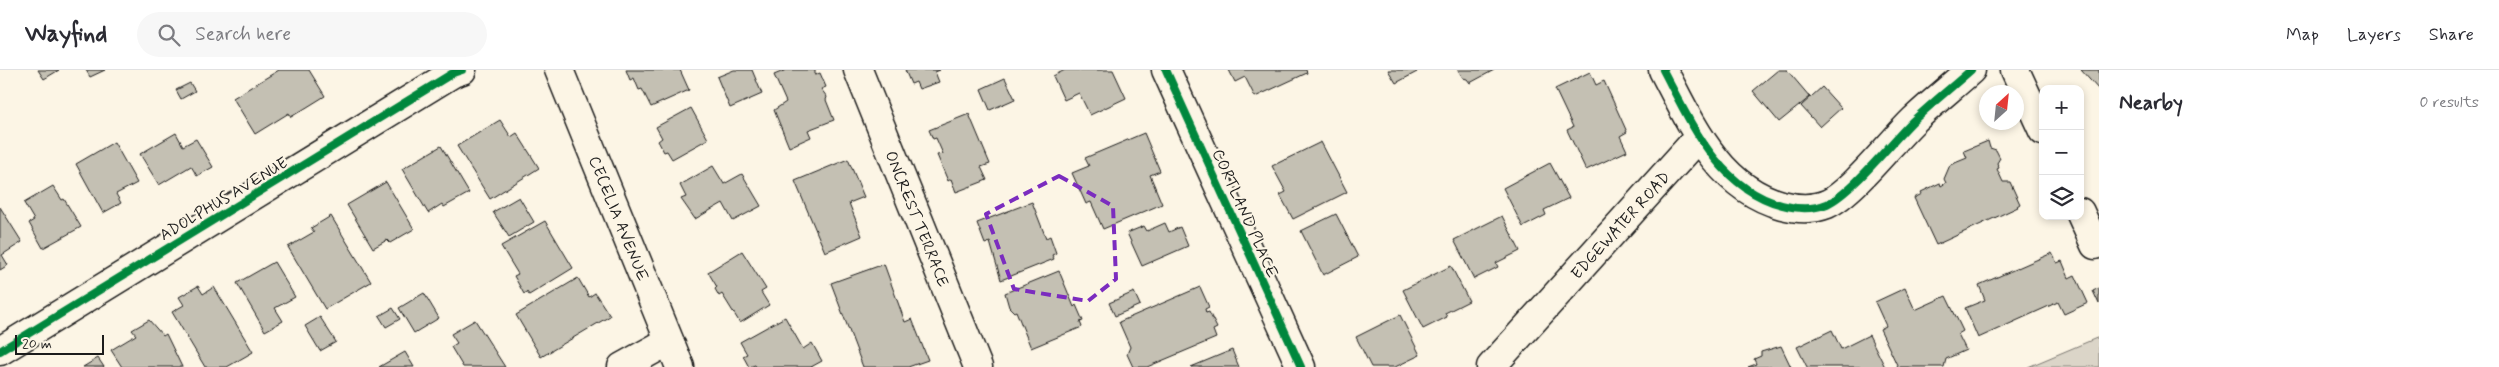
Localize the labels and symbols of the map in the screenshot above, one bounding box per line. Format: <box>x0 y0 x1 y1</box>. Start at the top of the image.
north arrow <box>1979 85 2024 130</box>
street label: CORTLAND PLACE <box>1207 146 1282 281</box>
street label: ONCREST TERRACE <box>880 148 953 290</box>
street label: ADOLPHUS AVENUE <box>156 153 292 246</box>
street label: CECELIA AVENUE <box>583 153 653 284</box>
street label: EDGEWATER ROAD <box>1567 167 1675 284</box>
scale bar <box>15 332 104 355</box>

